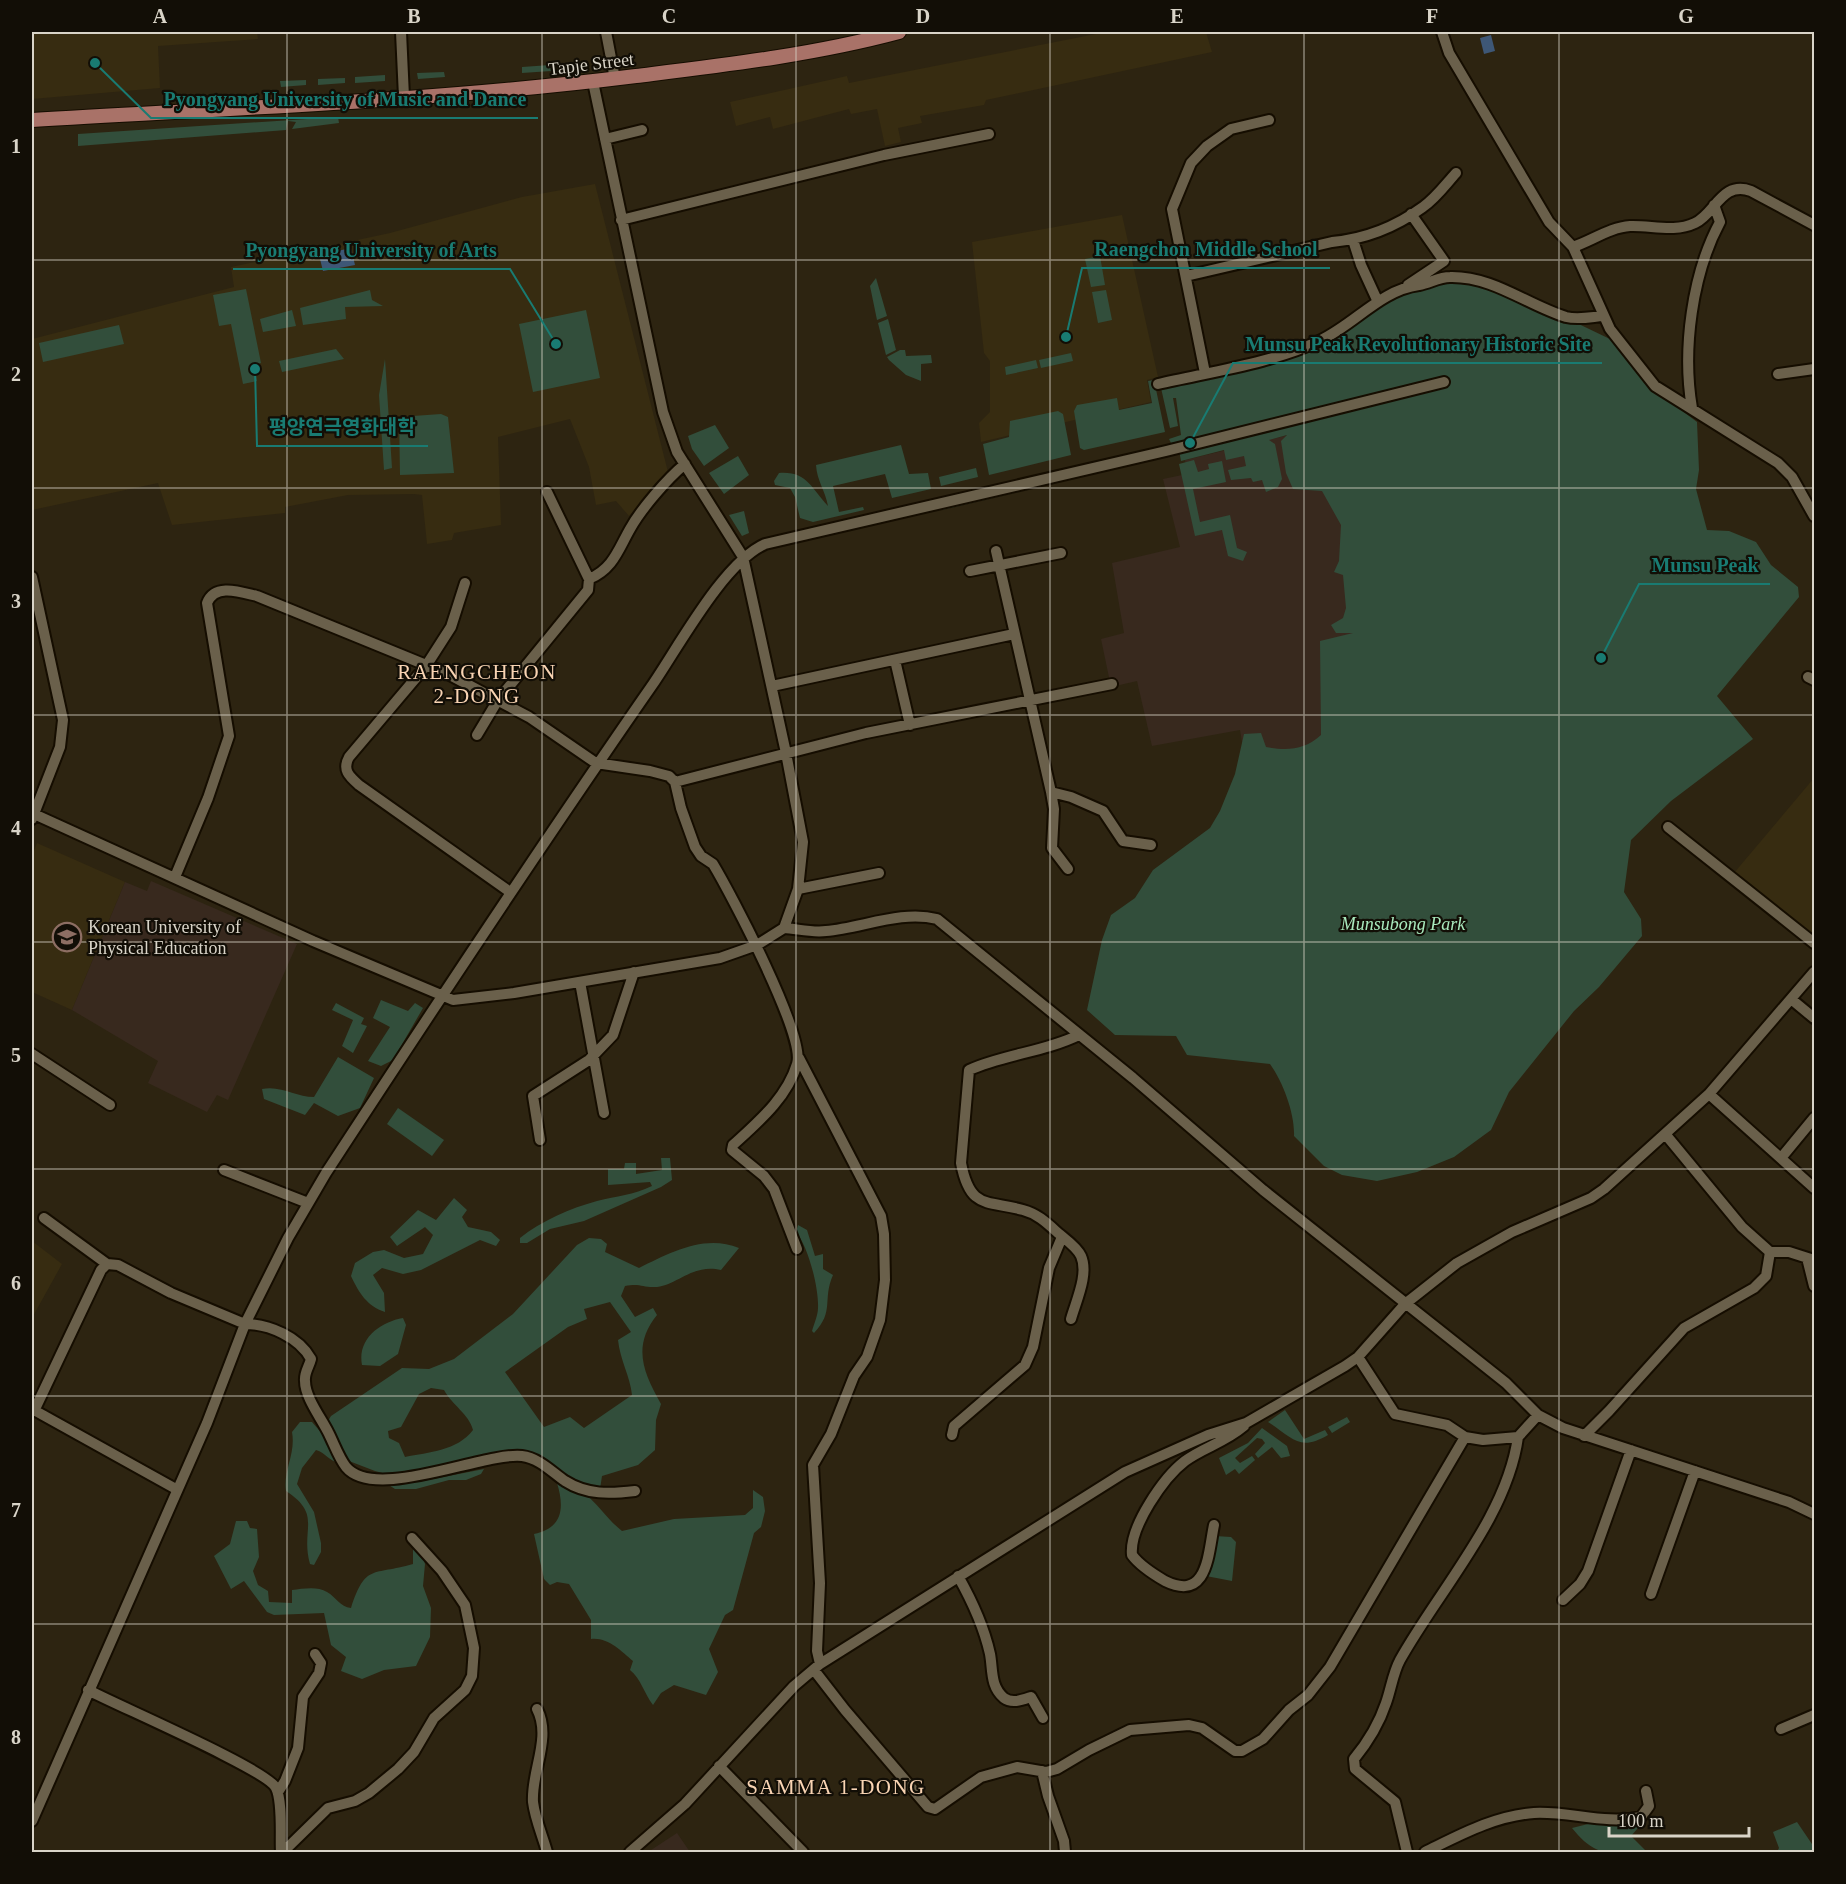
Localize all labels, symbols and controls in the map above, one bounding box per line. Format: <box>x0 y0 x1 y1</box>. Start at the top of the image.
text: A <box>153 5 168 27</box>
text: B <box>407 5 421 27</box>
text: C <box>662 5 676 27</box>
text: D <box>916 5 930 27</box>
text: E <box>1170 5 1184 27</box>
text: F <box>1426 5 1438 27</box>
text: G <box>1678 5 1694 27</box>
street label: Tapje Street <box>547 49 635 79</box>
callout: Pyongyang University of Music and Dance <box>151 80 538 118</box>
text: Pyongyang University of Music and Dance <box>164 88 527 111</box>
text: 1 <box>11 135 21 157</box>
callout: Raengchon Middle School <box>1082 230 1330 268</box>
callout: Pyongyang University of Arts <box>233 231 510 269</box>
text: Raengchon Middle School <box>1094 238 1318 261</box>
text: Pyongyang University of Arts <box>245 239 497 262</box>
callout: Munsu Peak Revolutionary Historic Site <box>1233 325 1602 363</box>
text: Munsu Peak Revolutionary Historic Site <box>1245 333 1591 356</box>
text: 2 <box>11 363 21 385</box>
callout: 평양연극영화대학 <box>257 408 428 446</box>
text: 평양연극영화대학 <box>268 416 416 438</box>
callout: Munsu Peak <box>1639 546 1770 584</box>
text: Munsu Peak <box>1651 554 1759 576</box>
text: 3 <box>11 590 21 612</box>
district label: RAENGCHEON 2-DONG <box>397 660 557 708</box>
text: 4 <box>11 817 21 839</box>
park label: Munsubong Park <box>1340 914 1466 934</box>
place label: Korean University of Physical Education <box>88 917 241 958</box>
school or university icon: Korean University of Physical Education <box>51 921 83 953</box>
text: 5 <box>11 1044 21 1066</box>
text: 6 <box>11 1272 21 1294</box>
text: 7 <box>11 1499 21 1521</box>
text: 8 <box>11 1726 21 1748</box>
district label: SAMMA 1-DONG <box>746 1775 926 1799</box>
scale bar <box>1609 1800 1748 1838</box>
text: 100 m <box>1618 1811 1664 1831</box>

